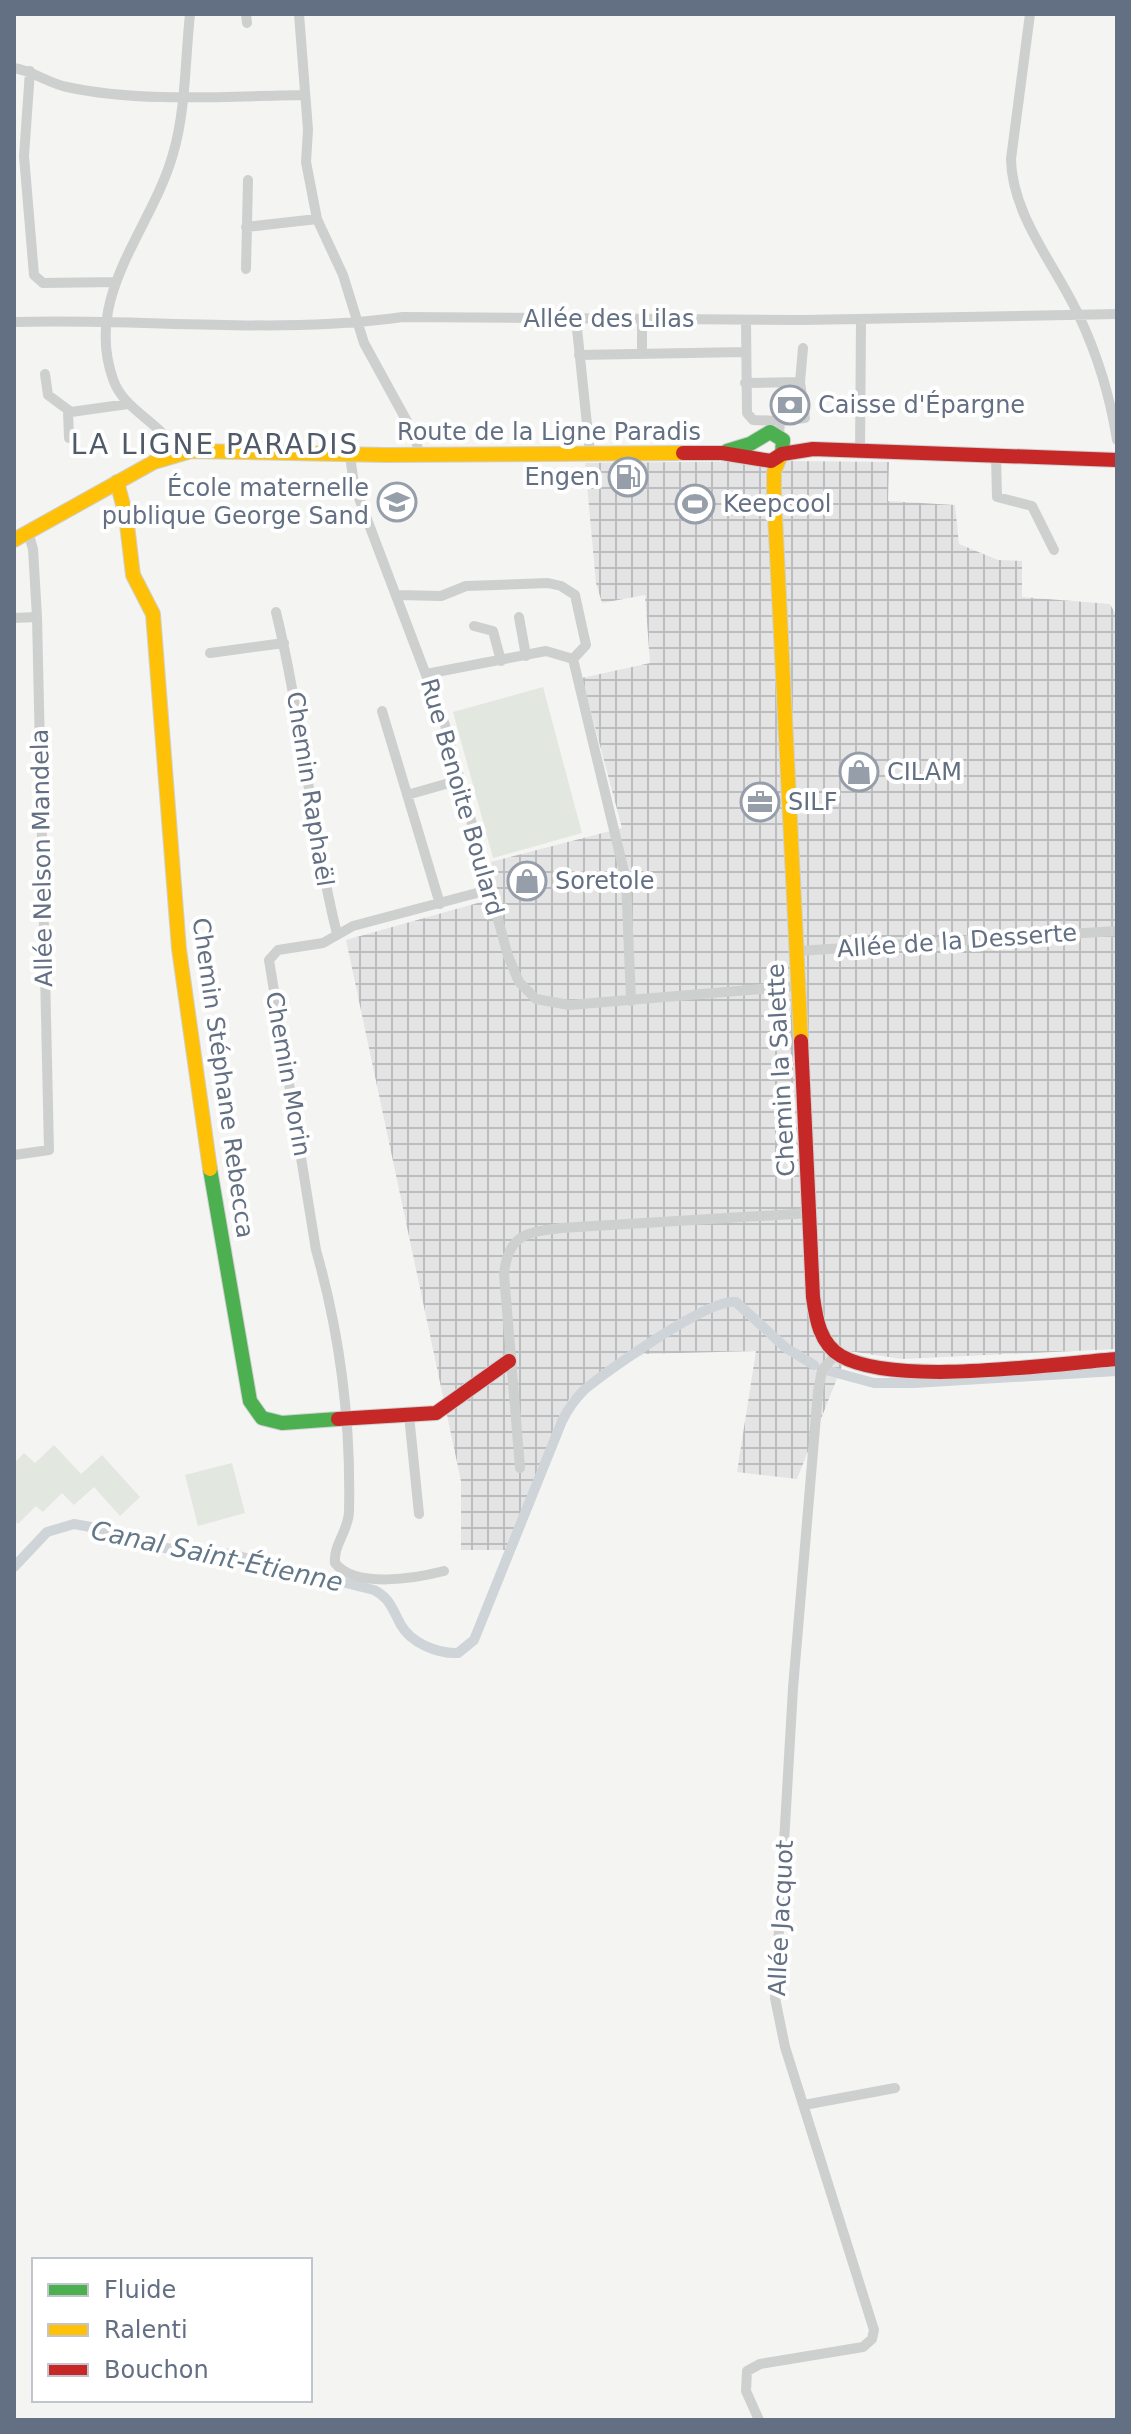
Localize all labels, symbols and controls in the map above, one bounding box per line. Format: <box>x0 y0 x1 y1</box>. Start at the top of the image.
street label: Allée des Lilas <box>524 305 694 333</box>
bank icon: Caisse d'Épargne <box>769 384 811 426</box>
place label: Caisse d'Épargne <box>818 390 1025 419</box>
street label: Route de la Ligne Paradis <box>397 418 701 446</box>
district label: LA LIGNE PARADIS <box>71 428 359 461</box>
fuel station icon: Engen <box>607 456 649 498</box>
place label: Engen <box>524 463 600 491</box>
place label: École maternelle publique George Sand <box>102 473 369 530</box>
school or university icon: École maternelle publique George Sand <box>376 481 418 523</box>
sports icon: Keepcool <box>674 483 716 525</box>
place label: Keepcool <box>723 490 832 518</box>
street label: Rue Benoite Boulard <box>415 675 509 919</box>
street label: Chemin Raphaël <box>281 689 339 889</box>
street label: Allée Nelson Mandela <box>26 729 58 987</box>
shop icon: CILAM <box>838 751 880 793</box>
place label: CILAM <box>887 758 962 786</box>
office icon: SILF <box>739 781 781 823</box>
place label: SILF <box>788 788 838 816</box>
shop icon: Soretole <box>506 860 548 902</box>
place label: Soretole <box>555 867 655 895</box>
street label: Chemin Stéphane Rebecca <box>187 916 259 1240</box>
street label: Allée de la Desserte <box>836 919 1078 963</box>
street label: Chemin la Salette <box>761 963 801 1177</box>
street label: Chemin Morin <box>260 989 316 1159</box>
water label: Canal Saint-Étienne <box>88 1514 346 1597</box>
street label: Allée Jacquot <box>763 1839 799 1997</box>
legend <box>32 2258 312 2402</box>
text: Fluide <box>104 2276 176 2304</box>
text: Ralenti <box>104 2316 188 2344</box>
text: Bouchon <box>104 2356 209 2384</box>

